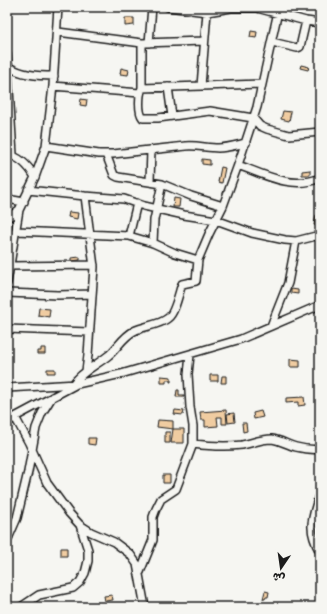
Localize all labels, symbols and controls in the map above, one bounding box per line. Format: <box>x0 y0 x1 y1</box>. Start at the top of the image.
north arrow <box>261 548 301 588</box>
text: ش <box>271 567 287 588</box>

